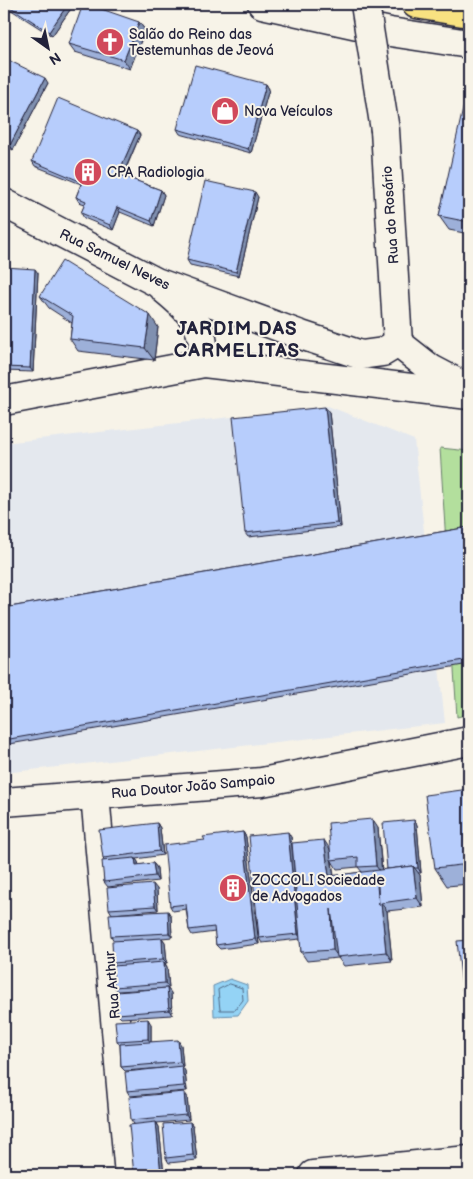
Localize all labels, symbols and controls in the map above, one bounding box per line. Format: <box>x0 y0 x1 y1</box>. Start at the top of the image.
north arrow <box>22 22 72 72</box>
place label: Salão do Reino das Testemunhas de Jeová <box>129 26 274 59</box>
church icon: Salão do Reino das Testemunhas de Jeová <box>95 27 125 57</box>
text: N <box>46 48 64 68</box>
shop icon: Nova Veículos <box>210 96 240 126</box>
place label: Nova Veículos <box>244 103 333 120</box>
building icon: CPA Radiologia <box>73 157 103 187</box>
place label: CPA Radiologia <box>107 164 205 181</box>
street label: Rua do Rosário <box>379 165 402 265</box>
street label: Rua Samuel Neves <box>57 225 173 294</box>
district label: JARDIM DAS CARMELITAS <box>174 318 300 363</box>
street label: Rua Doutor João Sampaio <box>110 771 276 802</box>
place label: ZOCCOLI Sociedade de Advogados <box>251 872 385 905</box>
building icon: ZOCCOLI Sociedade de Advogados <box>218 873 248 903</box>
street label: Rua Arthur <box>101 949 124 1020</box>

